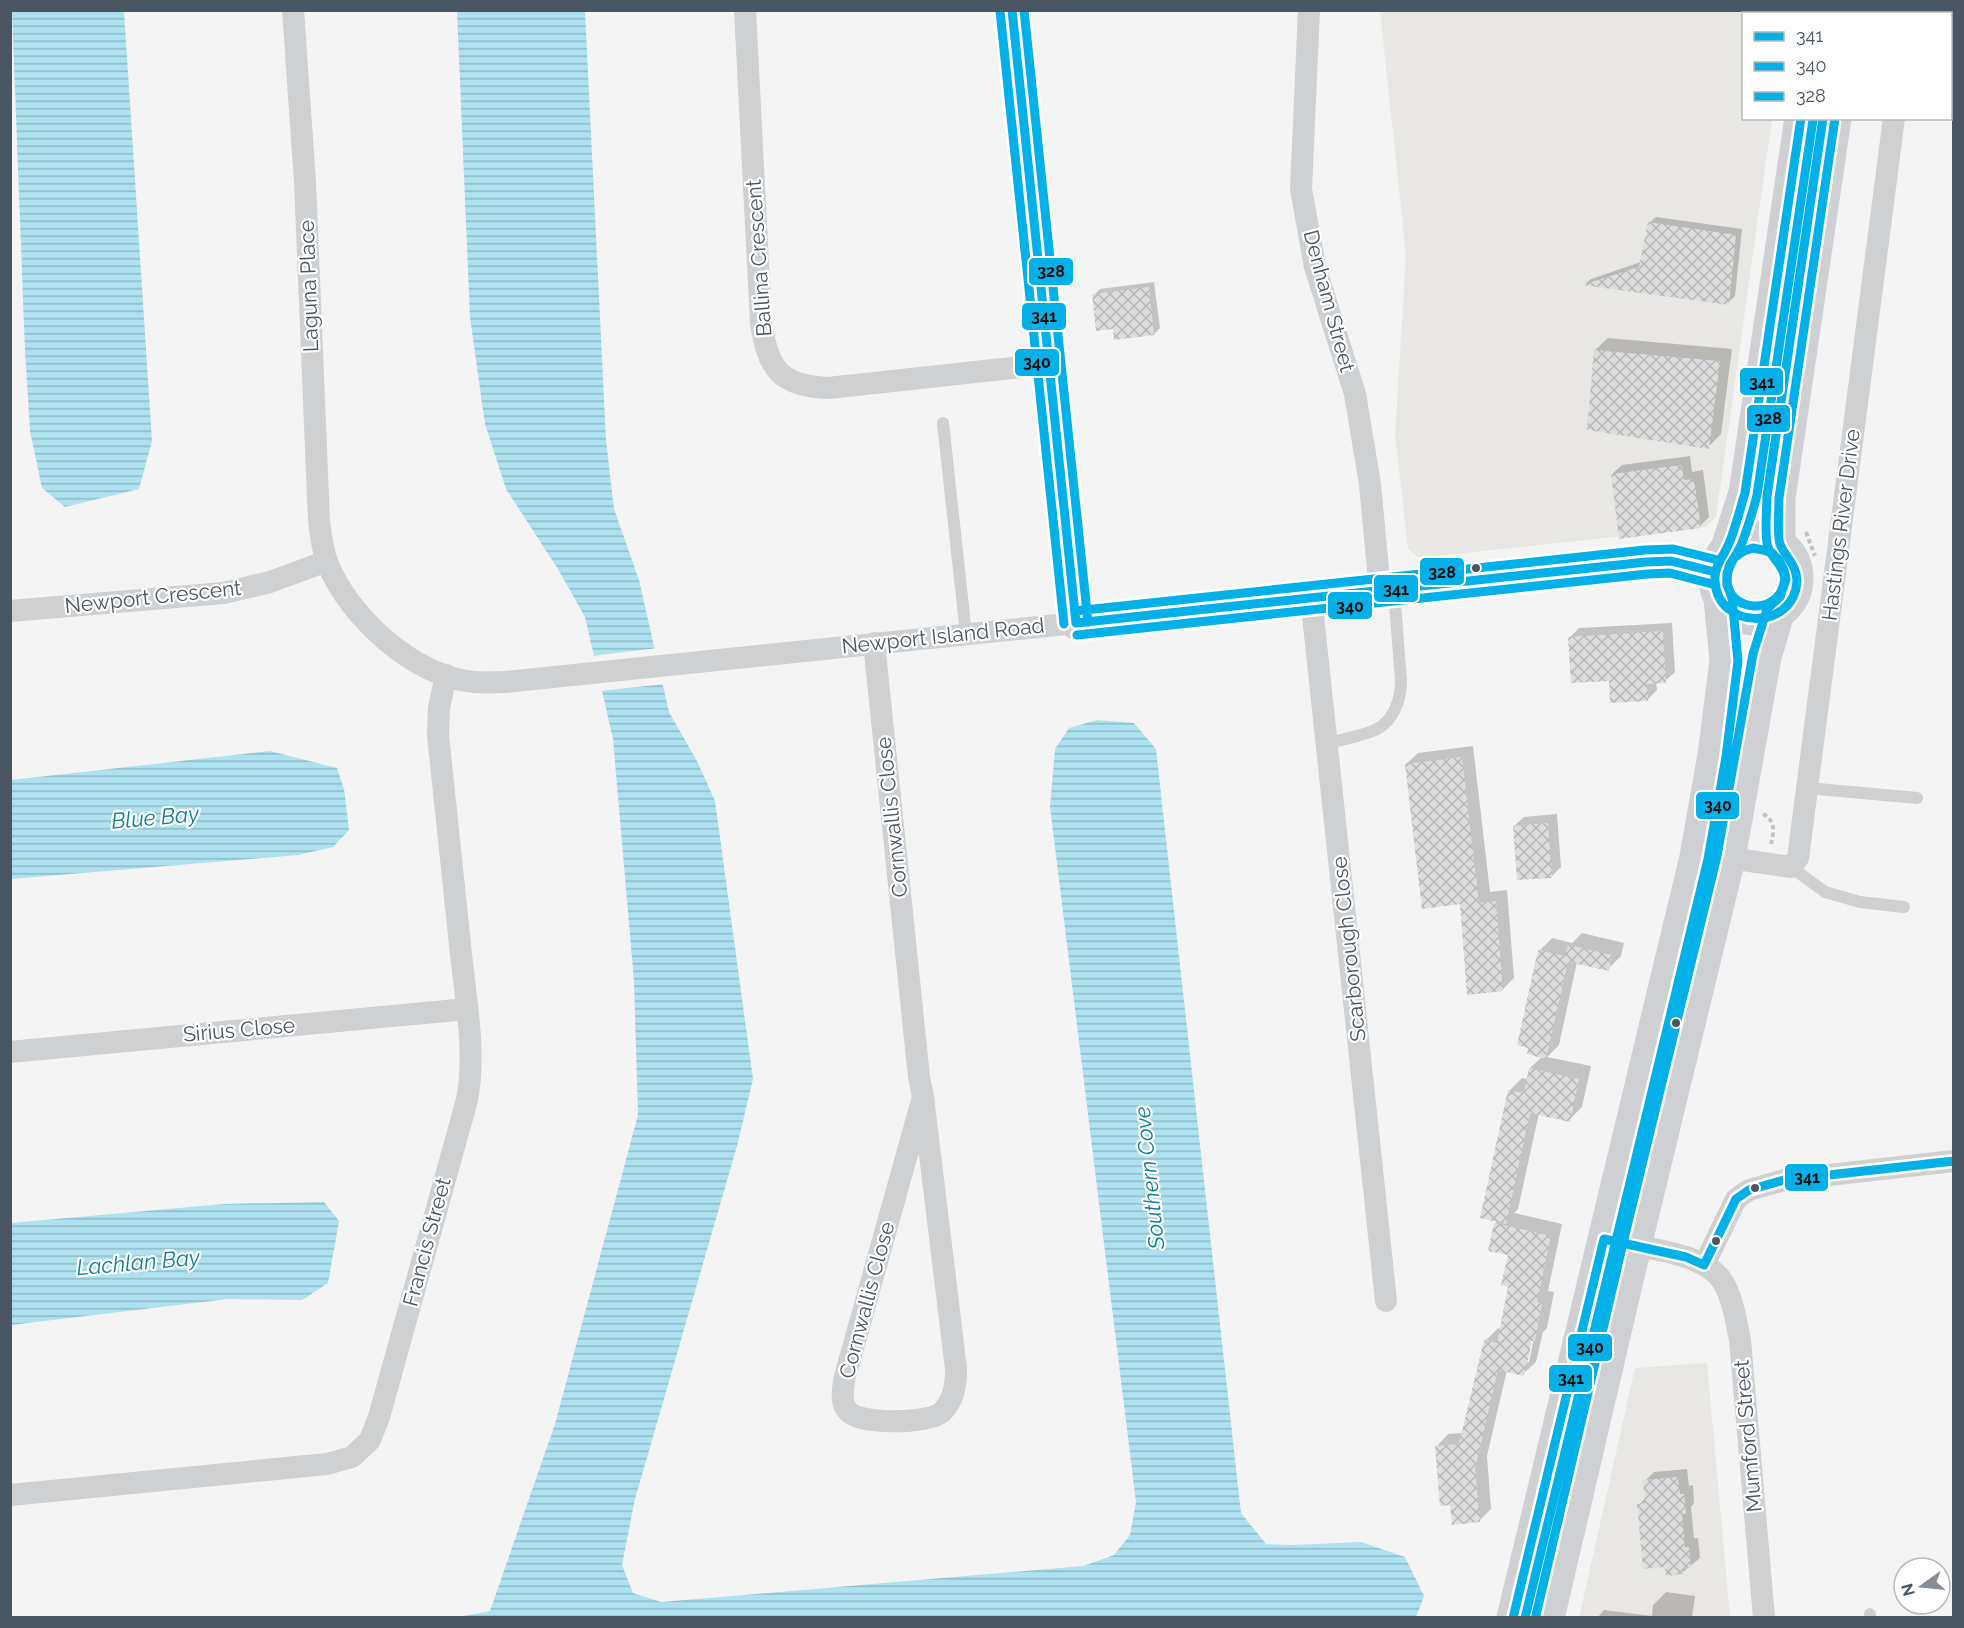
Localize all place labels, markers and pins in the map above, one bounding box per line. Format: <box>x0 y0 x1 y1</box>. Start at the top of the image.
unlabelled marker <box>1470 562 1482 574</box>
unlabelled marker <box>1670 1017 1682 1029</box>
unlabelled marker <box>1749 1182 1761 1194</box>
unlabelled marker <box>1710 1235 1722 1247</box>

